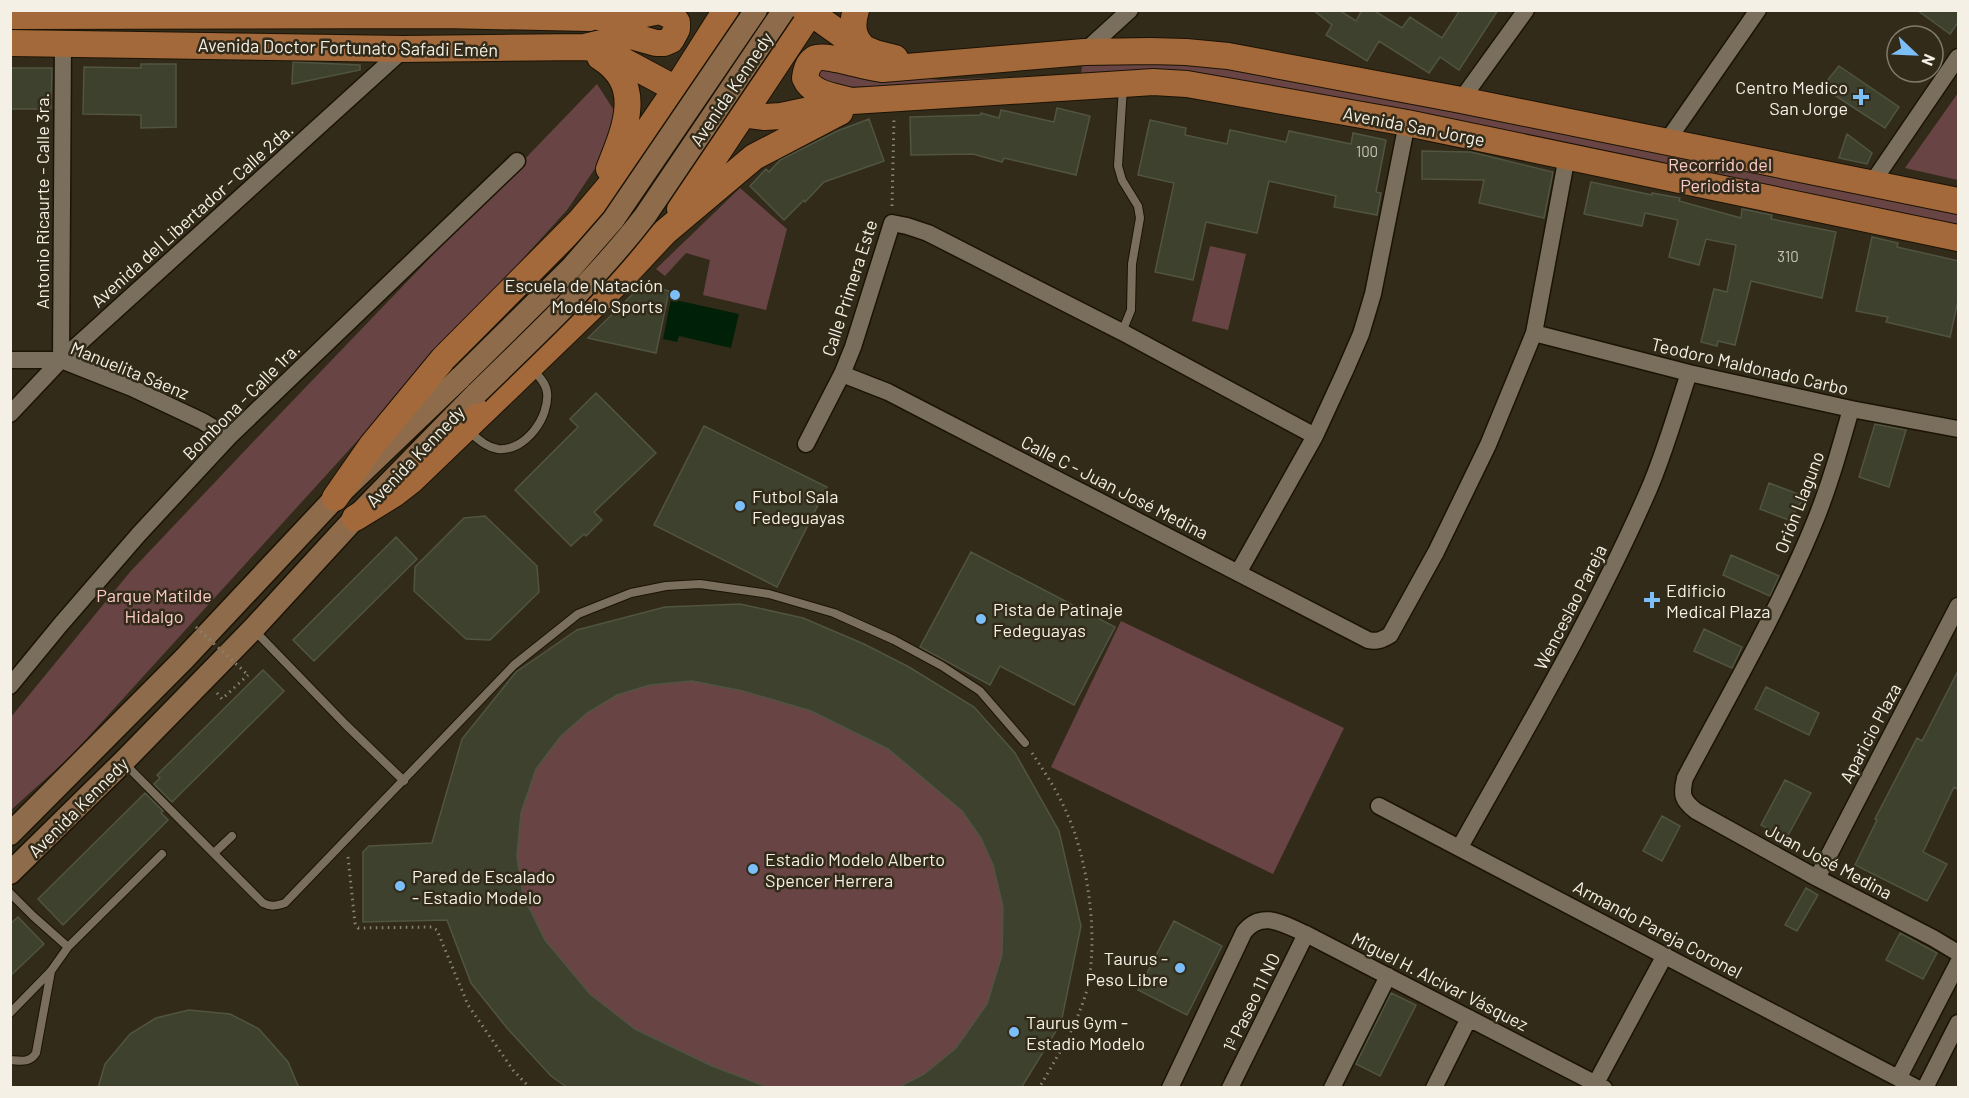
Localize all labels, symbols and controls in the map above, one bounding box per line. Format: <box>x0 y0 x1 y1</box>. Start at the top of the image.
north arrow <box>1885 24 1945 84</box>
street label: Avenida Kennedy <box>685 28 777 150</box>
street label: Avenida Doctor Fortunato Safadi Emén <box>198 33 498 61</box>
text: N <box>1918 51 1940 69</box>
place label: Centro Medico San Jorge <box>1735 76 1848 119</box>
marker: Centro Medico San Jorge <box>1852 88 1870 106</box>
street label: Antonio Ricaurte - Calle 3ra. <box>31 93 53 309</box>
street label: Avenida San Jorge <box>1341 101 1487 151</box>
street label: Avenida del Libertador - Calle 2da. <box>86 118 298 312</box>
house number: 100 <box>1356 142 1378 160</box>
park label: Recorrido del Periodista <box>1668 153 1772 196</box>
street label: Calle Primera Este <box>817 217 881 359</box>
house number: 310 <box>1777 247 1799 265</box>
place label: Escuela de Natación Modelo Sports <box>505 274 663 317</box>
marker: Escuela de Natación Modelo Sports <box>668 288 682 302</box>
street label: Teodoro Maldonado Carbo <box>1649 333 1851 399</box>
street label: Manuelita Sáenz <box>67 336 193 404</box>
street label: Bombona - Calle 1ra. <box>178 338 304 464</box>
street label: Avenida Kennedy <box>361 401 469 511</box>
street label: Calle C - Juan José Medina <box>1018 430 1212 544</box>
street label: Orión Llaguno <box>1769 448 1829 556</box>
place label: Futbol Sala Fedeguayas <box>752 485 845 528</box>
marker: Futbol Sala Fedeguayas <box>733 499 747 513</box>
street label: Wenceslao Pareja <box>1529 541 1611 673</box>
place label: Edificio Medical Plaza <box>1666 579 1770 622</box>
park label: Parque Matilde Hidalgo <box>96 584 212 627</box>
marker: Edificio Medical Plaza <box>1643 591 1661 609</box>
place label: Pista de Patinaje Fedeguayas <box>993 598 1123 641</box>
marker: Pista de Patinaje Fedeguayas <box>974 612 988 626</box>
street label: Aparicio Plaza <box>1835 679 1905 787</box>
street label: Avenida Kennedy <box>23 752 133 862</box>
street label: Juan José Medina <box>1762 818 1896 904</box>
place label: Estadio Modelo Alberto Spencer Herrera <box>765 848 945 891</box>
marker: Estadio Modelo Alberto Spencer Herrera <box>746 862 760 876</box>
place label: Pared de Escalado - Estadio Modelo <box>412 865 555 908</box>
street label: Armando Pareja Coronel <box>1570 875 1746 983</box>
marker: Pared de Escalado - Estadio Modelo <box>393 879 407 893</box>
street label: Miguel H. Alcívar Vásquez <box>1348 927 1532 1035</box>
place label: Taurus - Peso Libre <box>1085 947 1168 990</box>
street label: 1º Paseo 11 NO <box>1218 949 1284 1055</box>
marker: Taurus - Peso Libre <box>1173 961 1187 975</box>
place label: Taurus Gym - Estadio Modelo <box>1026 1011 1145 1054</box>
marker: Taurus Gym - Estadio Modelo <box>1007 1025 1021 1039</box>

